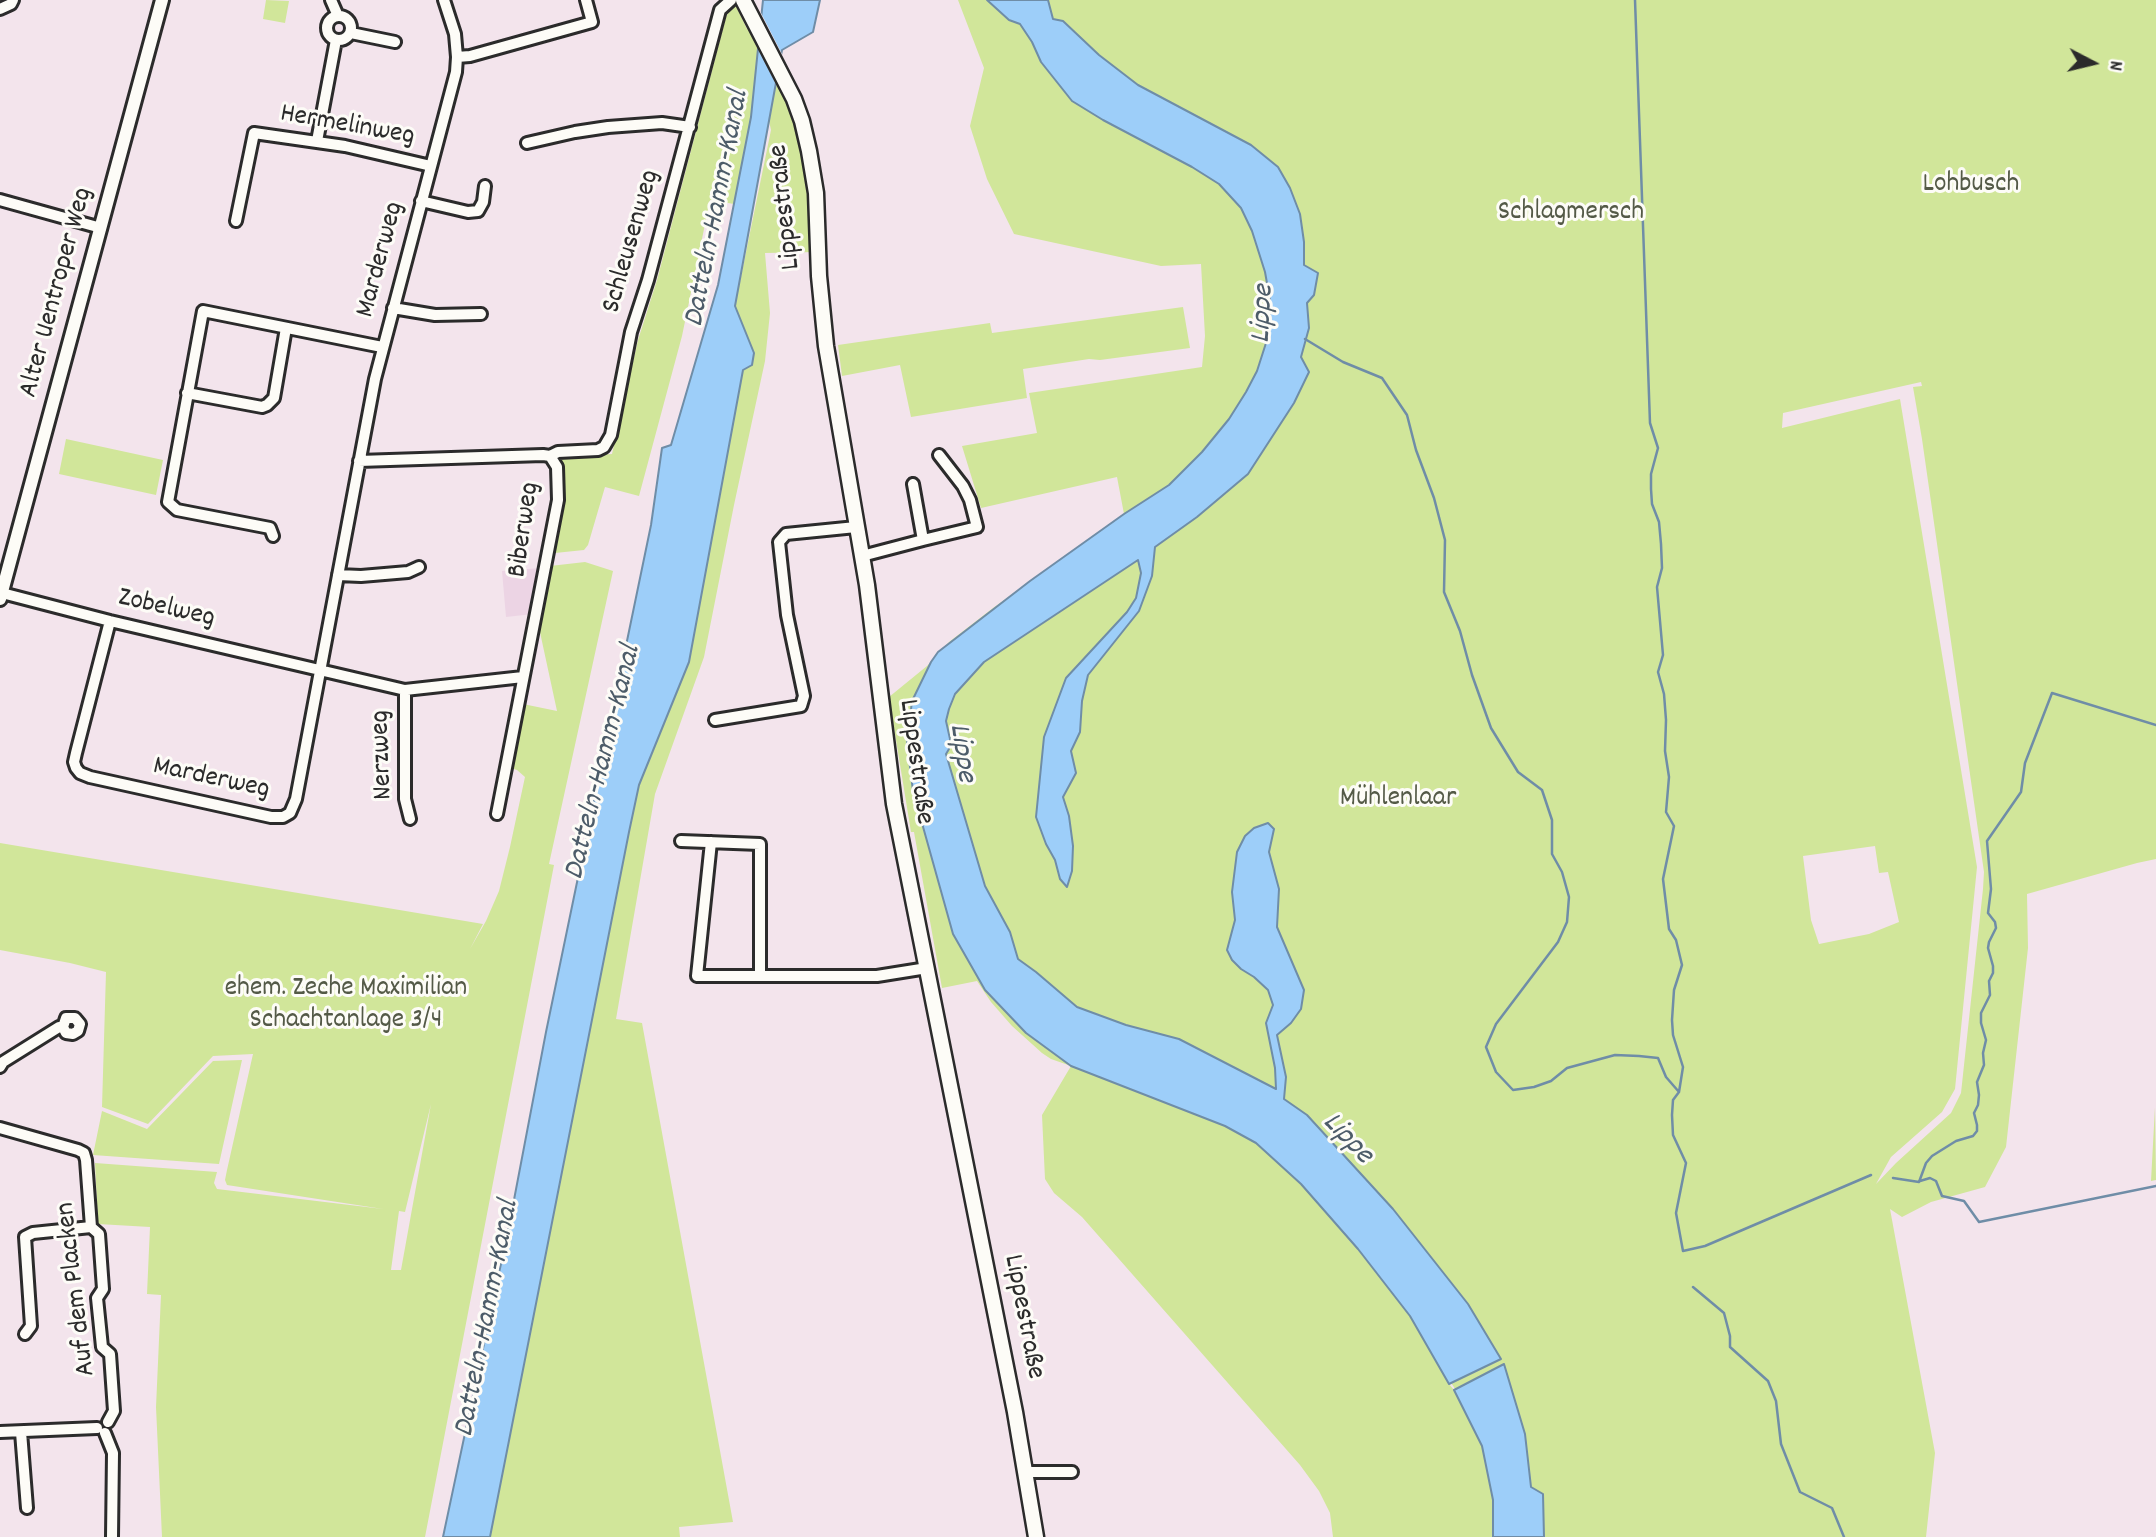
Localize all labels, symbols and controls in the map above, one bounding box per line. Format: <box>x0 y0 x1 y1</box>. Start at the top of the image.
north arrow <box>2058 28 2128 98</box>
text: N <box>2100 59 2128 72</box>
water label: Datteln-Hamm-Kanal <box>678 88 760 330</box>
street label: Hermelinweg <box>277 99 417 155</box>
street label: Lippestraße <box>764 143 810 271</box>
street label: Schleusenweg <box>597 167 669 317</box>
park label: Lohbusch <box>1923 169 2019 203</box>
street label: Alter Uentroper Weg <box>14 184 102 402</box>
park label: Schlagmersch <box>1498 197 1644 231</box>
street label: Marderweg <box>350 198 414 322</box>
water label: Lippe <box>1245 284 1285 344</box>
street label: Biberweg <box>503 480 549 580</box>
street label: Zobelweg <box>114 583 218 637</box>
water label: Datteln-Hamm-Kanal <box>558 642 652 884</box>
street label: Lippestraße <box>889 697 939 827</box>
street label: Nerzweg <box>366 710 402 800</box>
water label: Lippe <box>938 721 982 785</box>
street label: Marderweg <box>150 751 272 809</box>
park label: Mühlenlaar <box>1340 783 1456 817</box>
park label: ehem. Zeche Maximilian Schachtanlage 3/4 <box>225 973 467 1039</box>
water label: Lippe <box>1313 1106 1379 1174</box>
water label: Datteln-Hamm-Kanal <box>448 1198 530 1440</box>
street label: Auf dem Placken <box>51 1200 105 1378</box>
street label: Lippestraße <box>993 1252 1051 1382</box>

